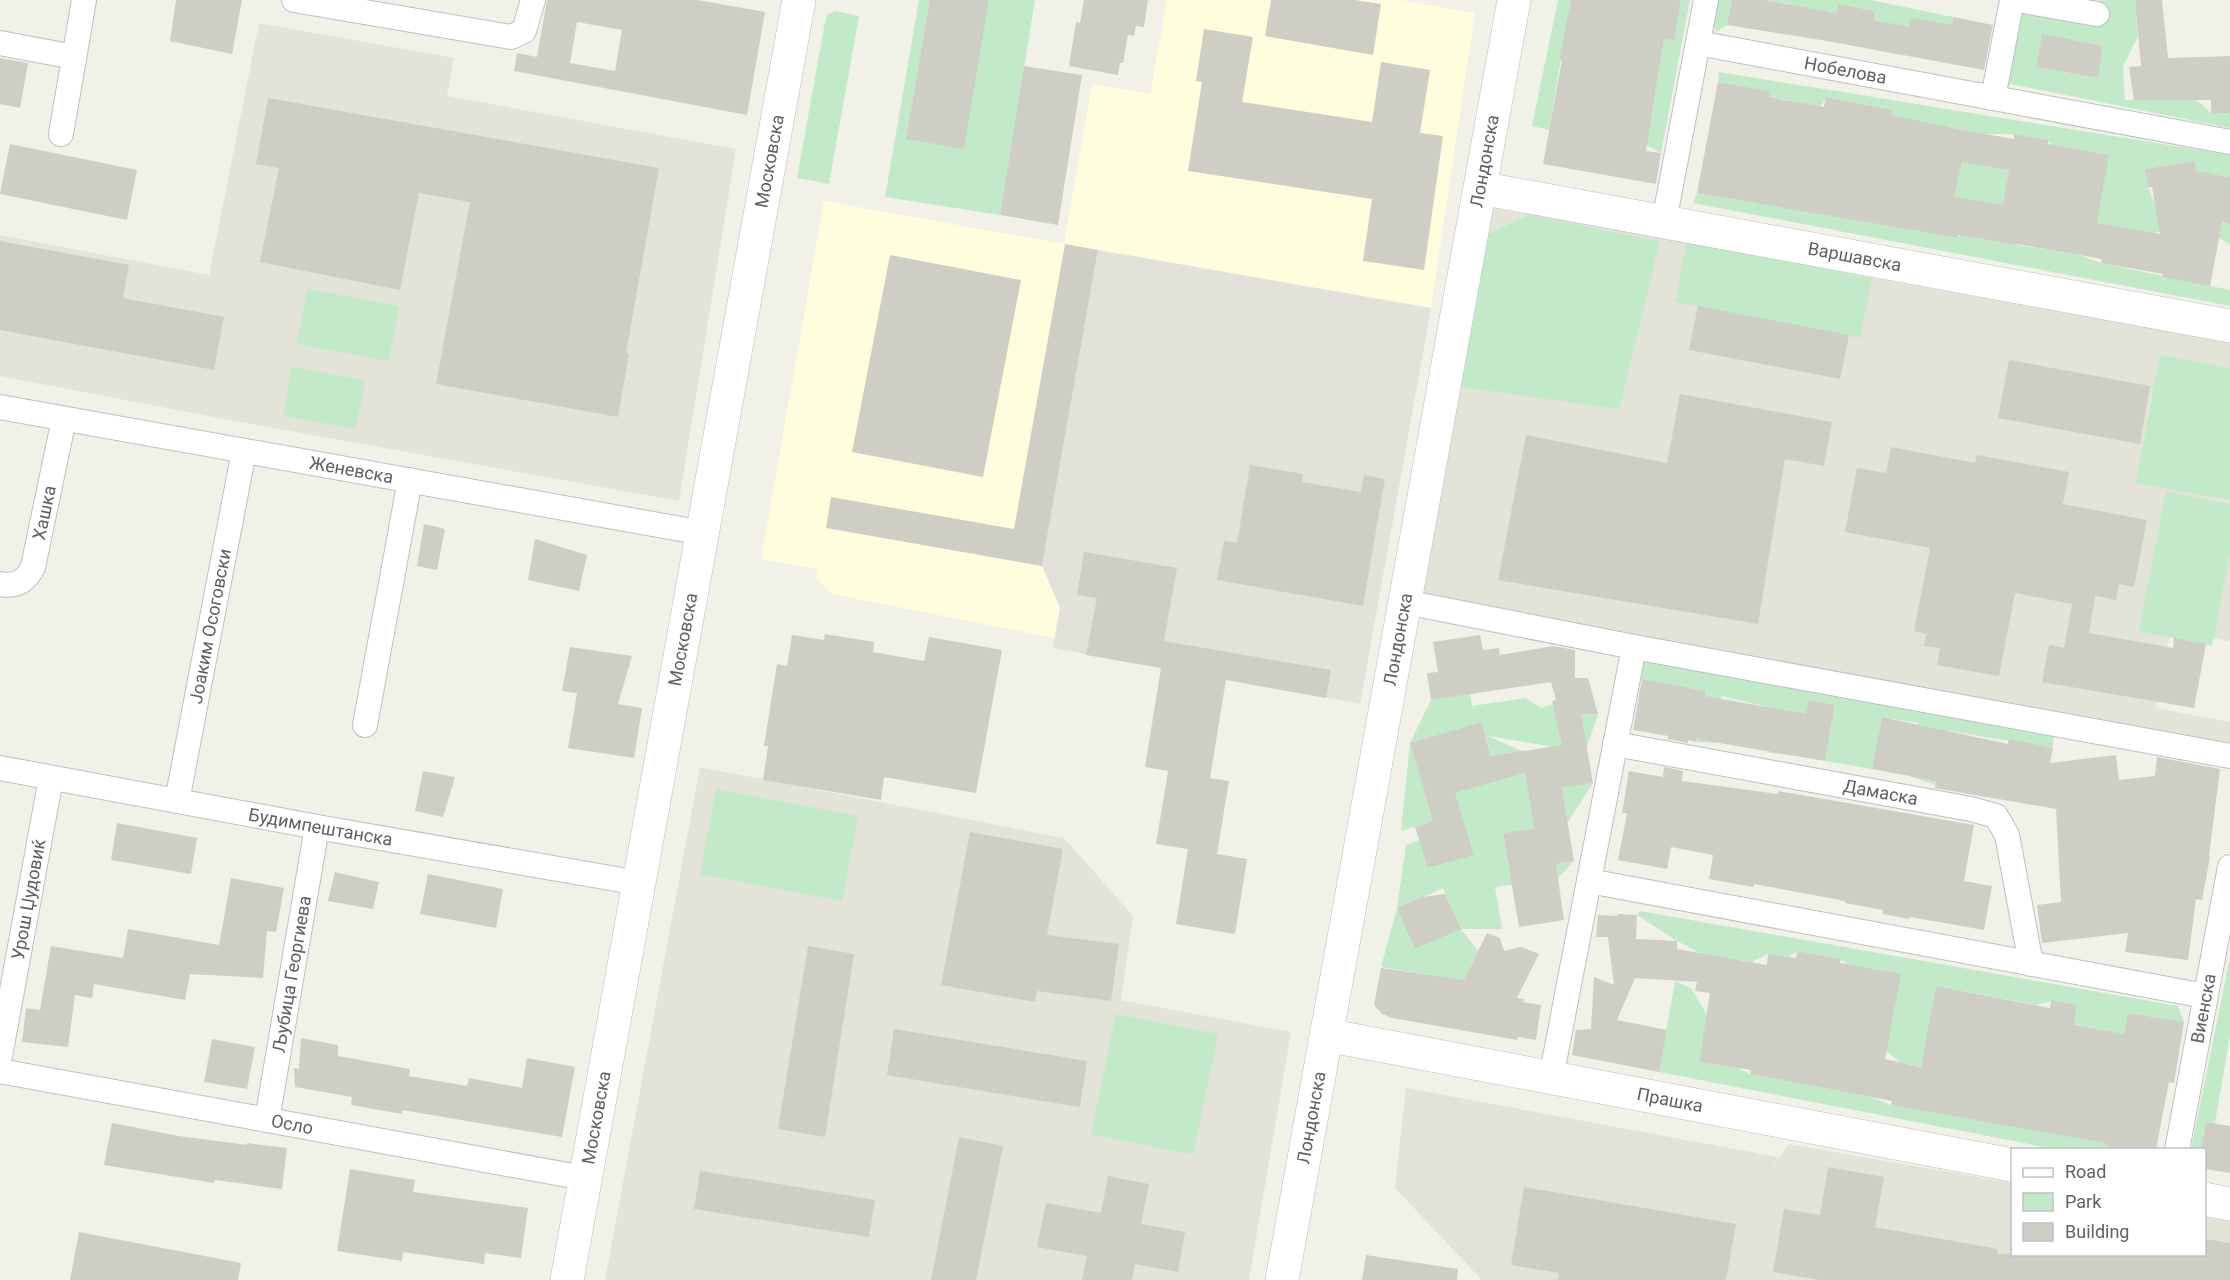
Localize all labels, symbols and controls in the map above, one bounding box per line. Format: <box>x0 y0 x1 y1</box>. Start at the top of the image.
street label: Нобелова <box>1803 52 1888 88</box>
street label: Московска <box>751 113 788 209</box>
street label: Лондонска <box>1466 113 1503 209</box>
street label: Варшавска <box>1806 238 1903 275</box>
street label: Женевска <box>308 452 395 487</box>
street label: Хашка <box>28 483 60 542</box>
street label: Јоаким Осоговски <box>185 547 235 705</box>
street label: Московска <box>664 591 701 688</box>
street label: Лондонска <box>1379 591 1416 687</box>
street label: Дамаска <box>1842 775 1920 809</box>
street label: Будимпештанска <box>247 803 394 850</box>
street label: Урош Џудовиќ <box>7 837 50 962</box>
street label: Љубица Георгиева <box>268 894 315 1054</box>
street label: Виенска <box>2186 972 2220 1045</box>
street label: Московска <box>577 1069 615 1166</box>
street label: Лондонска <box>1292 1069 1330 1166</box>
street label: Прашка <box>1635 1083 1705 1116</box>
street label: Осло <box>269 1110 315 1138</box>
legend <box>2011 1148 2206 1256</box>
text: Road <box>2065 1161 2106 1182</box>
text: Park <box>2065 1191 2102 1212</box>
text: Building <box>2065 1221 2129 1242</box>

